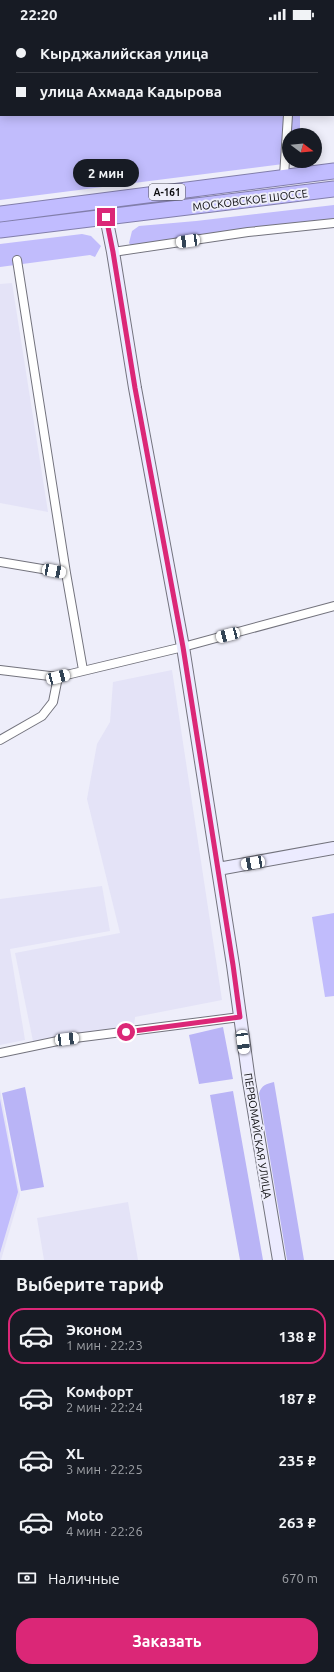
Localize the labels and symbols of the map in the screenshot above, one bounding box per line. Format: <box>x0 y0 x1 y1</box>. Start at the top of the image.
north arrow <box>282 128 322 168</box>
callout: 2 мин <box>73 159 139 187</box>
road number: А-161 <box>149 184 185 200</box>
street label: МОСКОВСКОЕ ШОССЕ <box>192 187 308 213</box>
route end <box>97 208 115 226</box>
car <box>175 233 201 249</box>
car <box>41 563 67 579</box>
car <box>215 626 241 644</box>
car <box>45 668 71 686</box>
car <box>240 855 266 871</box>
route start <box>117 1023 135 1041</box>
car <box>235 1029 251 1055</box>
car <box>54 1032 80 1046</box>
street label: ПЕРВОМАЙСКАЯ УЛИЦА <box>242 1072 274 1201</box>

